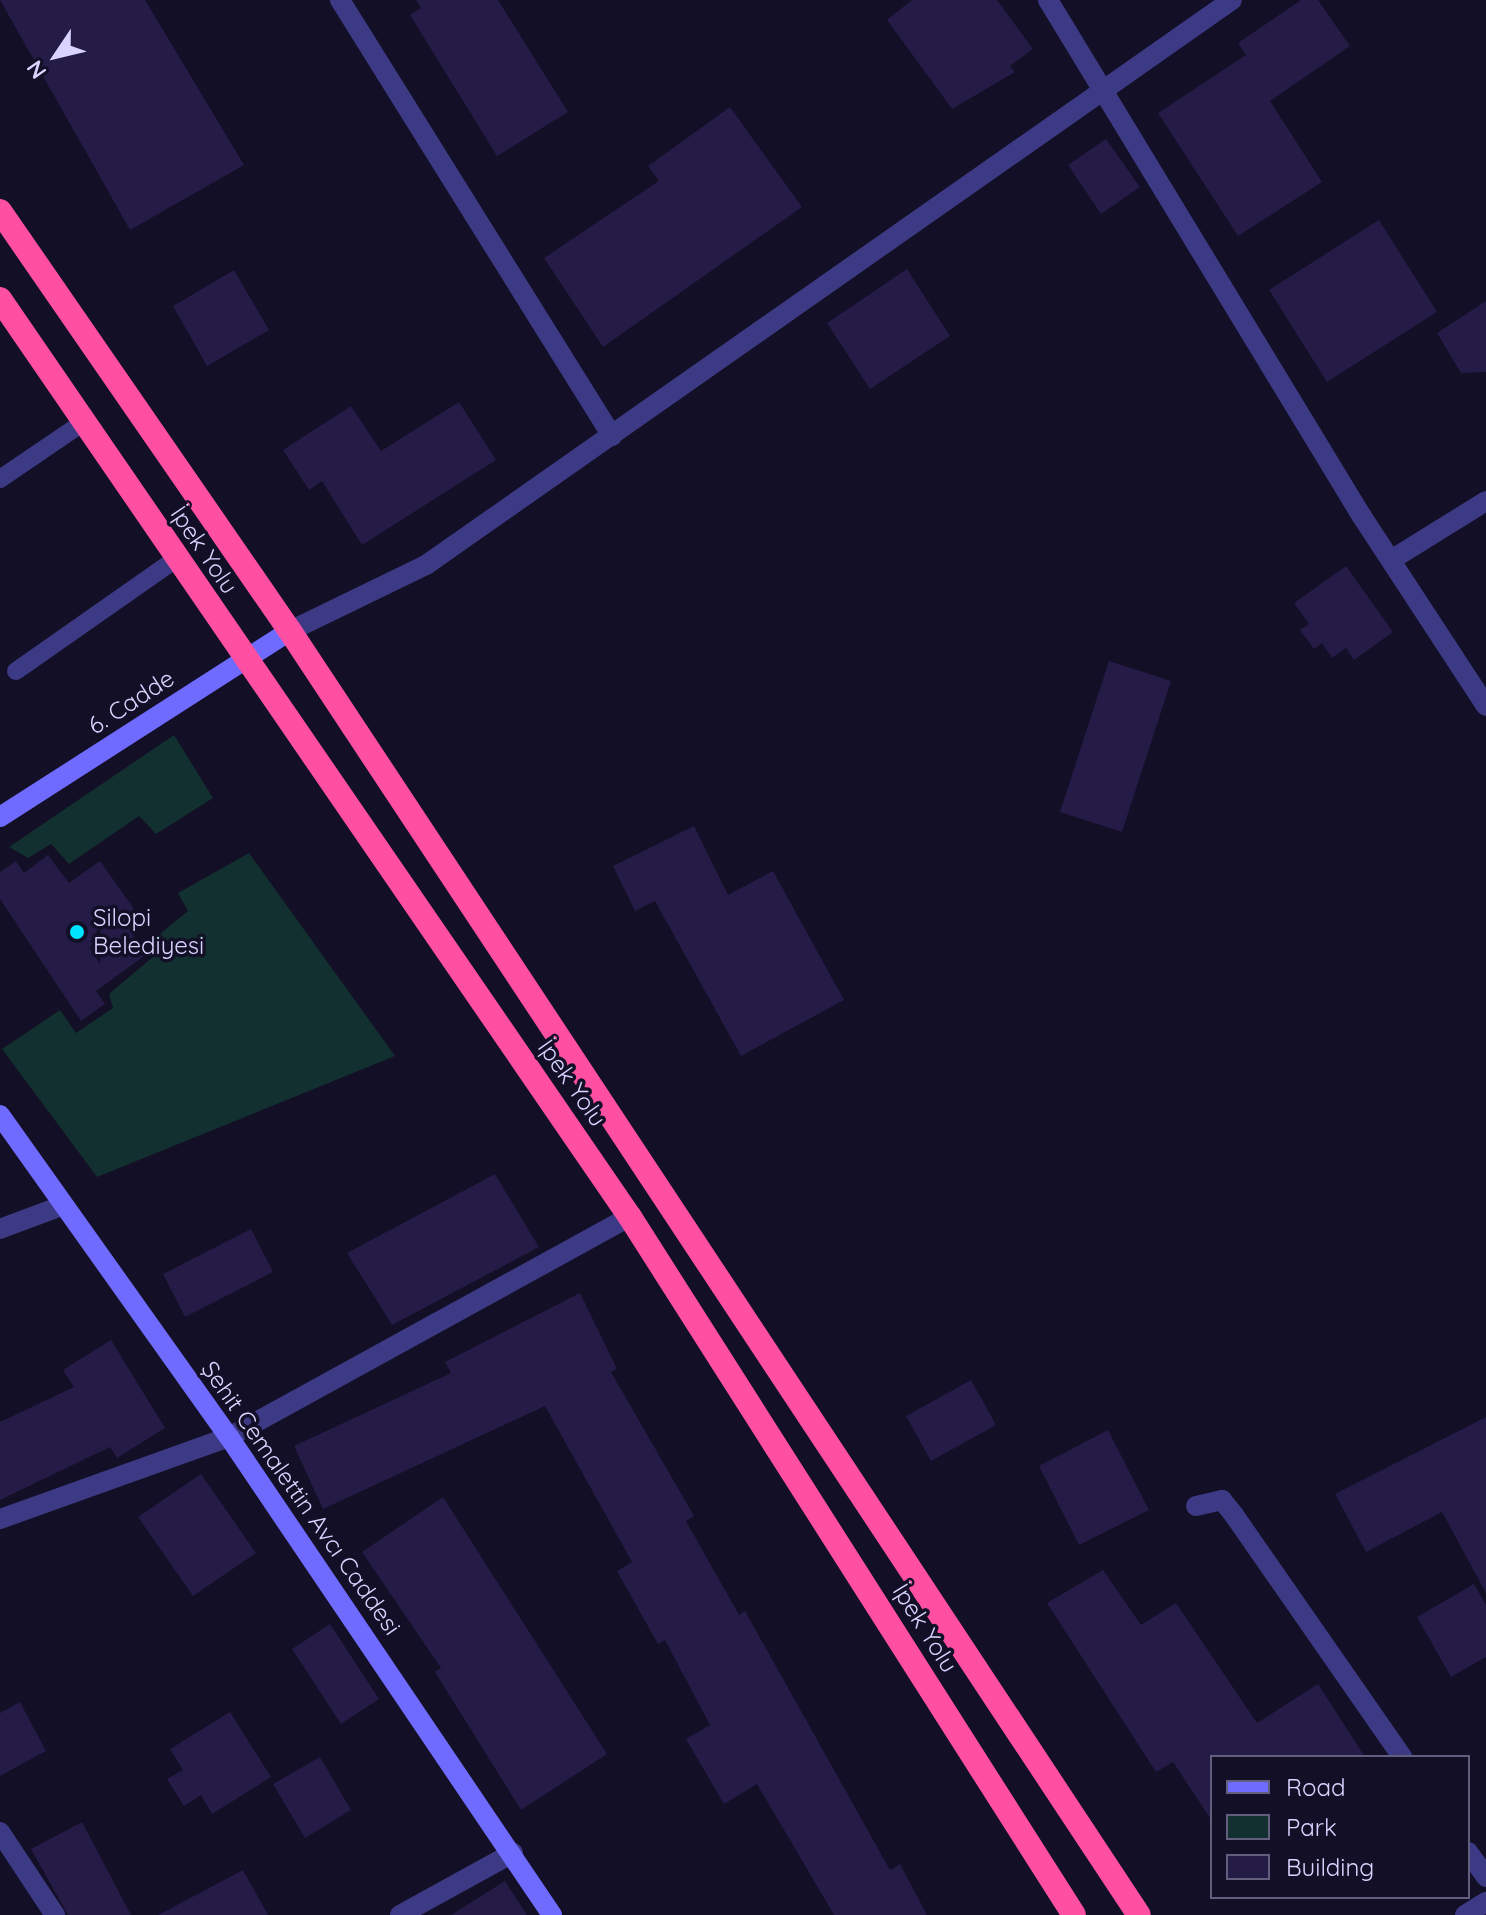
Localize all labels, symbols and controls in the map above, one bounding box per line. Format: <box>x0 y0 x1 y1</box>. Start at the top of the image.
north arrow <box>16 16 96 96</box>
text: N <box>20 55 52 84</box>
street label: İpek Yolu <box>164 501 244 599</box>
street label: 6. Cadde <box>83 664 179 740</box>
place label: Silopi Belediyesi <box>93 904 204 960</box>
marker: Silopi Belediyesi <box>68 923 86 941</box>
street label: İpek Yolu <box>532 1034 612 1132</box>
street label: Şehit Cemalettin Avcı Caddesi <box>195 1356 407 1640</box>
street label: İpek Yolu <box>886 1578 964 1678</box>
legend <box>1210 1755 1470 1899</box>
text: Road <box>1286 1772 1346 1802</box>
text: Park <box>1286 1812 1337 1842</box>
text: Building <box>1286 1852 1374 1882</box>

